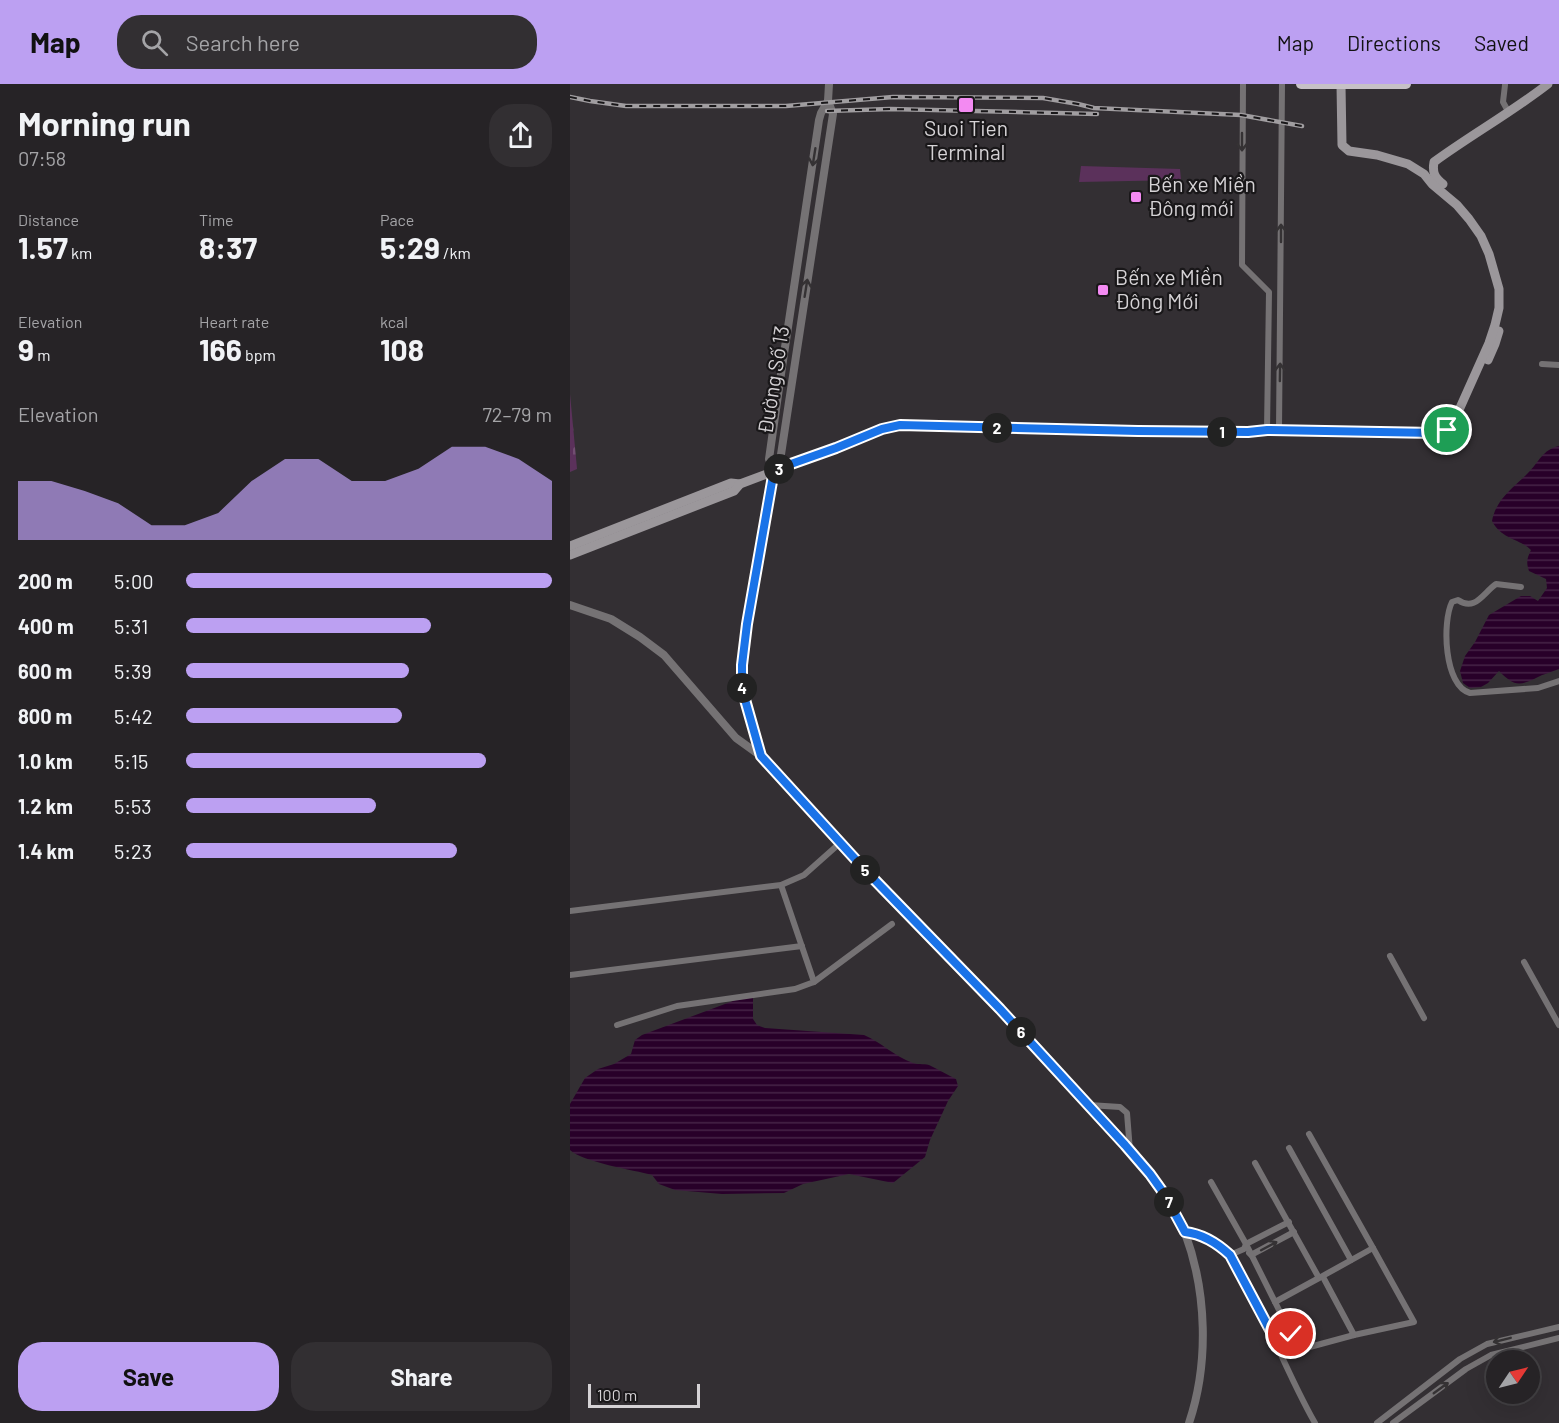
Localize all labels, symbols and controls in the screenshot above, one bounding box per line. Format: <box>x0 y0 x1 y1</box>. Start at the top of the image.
search box <box>117 15 537 69</box>
text: Map <box>30 25 81 59</box>
icon: search <box>138 26 171 59</box>
text: Search here <box>186 29 300 55</box>
text: Map <box>1277 30 1314 55</box>
text: Directions <box>1347 30 1441 55</box>
text: Saved <box>1474 30 1529 55</box>
marker: Suoi Tien Terminal <box>957 96 975 114</box>
text: Morning run <box>18 103 191 143</box>
button: share <box>489 104 552 167</box>
place label: Suoi Tien Terminal <box>924 115 1008 164</box>
one-way arrow <box>1236 132 1248 152</box>
text: 07:58 <box>18 146 66 170</box>
one-way arrow <box>808 147 819 166</box>
place label: Bến xe Miền Đông mới <box>1148 171 1256 220</box>
marker: Bến xe Miền Đông mới <box>1129 190 1143 204</box>
text: Distance <box>18 210 79 229</box>
text: Time <box>199 210 234 229</box>
text: Pace <box>380 210 414 229</box>
one-way arrow <box>1275 223 1287 243</box>
text: 1.57 <box>18 229 68 265</box>
text: 8:37 <box>199 229 257 265</box>
text: 5:29 <box>380 229 440 265</box>
text: km <box>68 243 92 262</box>
text: /km <box>440 243 471 262</box>
place label: Bến xe Miền Đông Mới <box>1115 264 1223 313</box>
one-way arrow <box>800 279 811 299</box>
marker: Bến xe Miền Đông Mới <box>1096 283 1110 297</box>
text: Elevation <box>18 312 82 331</box>
text: Heart rate <box>199 312 269 331</box>
text: kcal <box>380 312 408 331</box>
street label: Đường Số 13 <box>752 324 793 436</box>
text: 9 <box>18 331 34 367</box>
text: 166 <box>199 331 242 367</box>
text: 108 <box>380 331 424 367</box>
text: m <box>34 345 50 364</box>
text: bpm <box>242 345 276 364</box>
one-way arrow <box>1274 362 1285 382</box>
text: Elevation <box>18 402 99 426</box>
text: 72–79 m <box>482 402 552 426</box>
pin <box>1421 404 1472 455</box>
pin: 2 <box>982 413 1012 443</box>
icon: arrive <box>1430 413 1463 446</box>
pin: 1 <box>1207 417 1237 447</box>
text: 2 <box>993 418 1001 437</box>
text: 1 <box>1219 422 1225 441</box>
pin: 3 <box>764 454 794 484</box>
text: 3 <box>775 459 783 478</box>
text: 200 m <box>18 569 73 593</box>
text: 5:00 <box>114 569 154 593</box>
text: 400 m <box>18 614 74 638</box>
text: 5:31 <box>114 614 148 638</box>
text: 600 m <box>18 659 72 683</box>
text: 5:39 <box>114 659 152 683</box>
pin: 4 <box>727 673 757 703</box>
text: 4 <box>737 678 747 697</box>
text: 800 m <box>18 704 72 728</box>
text: 5:42 <box>114 704 153 728</box>
text: 1.0 km <box>18 749 73 773</box>
text: 5:15 <box>114 749 148 773</box>
text: 1.2 km <box>18 794 73 818</box>
text: 5:53 <box>114 794 152 818</box>
text: 1.4 km <box>18 839 74 863</box>
text: 5:23 <box>114 839 152 863</box>
pin: 5 <box>850 855 880 885</box>
text: 5 <box>861 860 869 879</box>
pin: 6 <box>1006 1017 1036 1047</box>
text: 6 <box>1017 1022 1025 1041</box>
pin: 7 <box>1154 1187 1184 1217</box>
text: 7 <box>1165 1192 1173 1211</box>
one-way arrow <box>1259 1239 1277 1251</box>
pin <box>1265 1308 1316 1359</box>
icon: check <box>1274 1317 1307 1350</box>
one-way arrow <box>1493 1334 1512 1346</box>
button: Save <box>18 1342 279 1411</box>
button: Share <box>291 1342 552 1411</box>
north arrow <box>1486 1350 1540 1404</box>
map controls <box>1486 1350 1540 1404</box>
scale bar <box>588 1381 700 1408</box>
one-way arrow <box>1432 1382 1448 1394</box>
text: 100 m <box>597 1385 637 1404</box>

